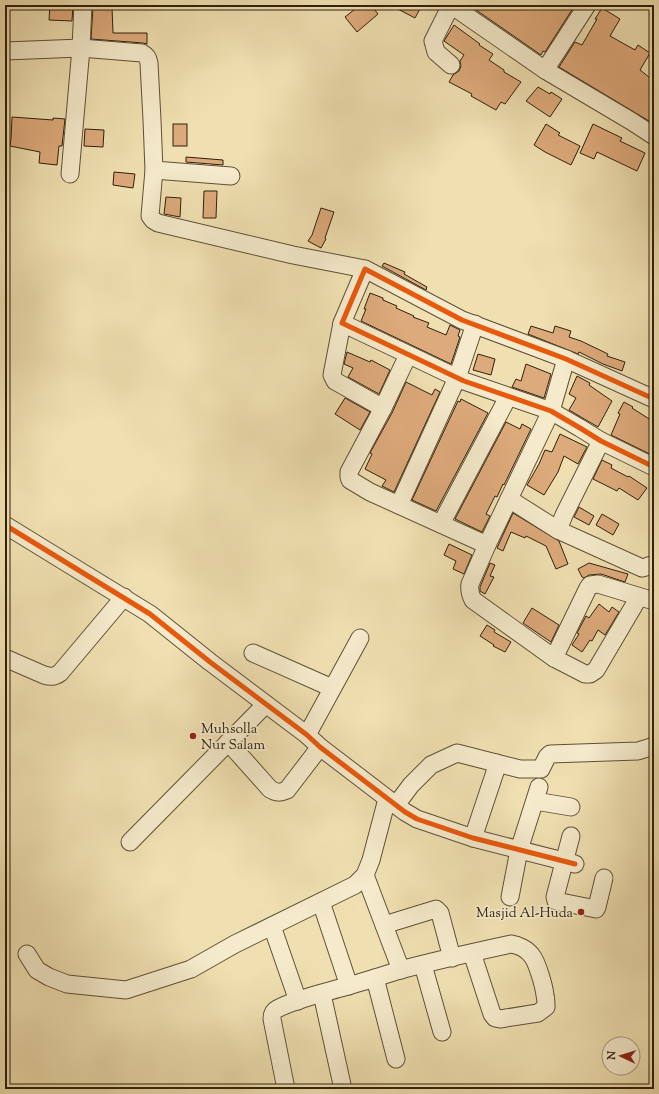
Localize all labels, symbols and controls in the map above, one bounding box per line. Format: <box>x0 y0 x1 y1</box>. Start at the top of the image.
place label: Muhsolla Nur Salam <box>201 720 266 756</box>
marker: Muhsolla Nur Salam <box>188 731 198 741</box>
place label: Masjid Al-Huda <box>476 904 574 924</box>
marker: Masjid Al-Huda <box>576 907 586 917</box>
north arrow <box>601 1036 641 1076</box>
text: N <box>604 1050 620 1061</box>

